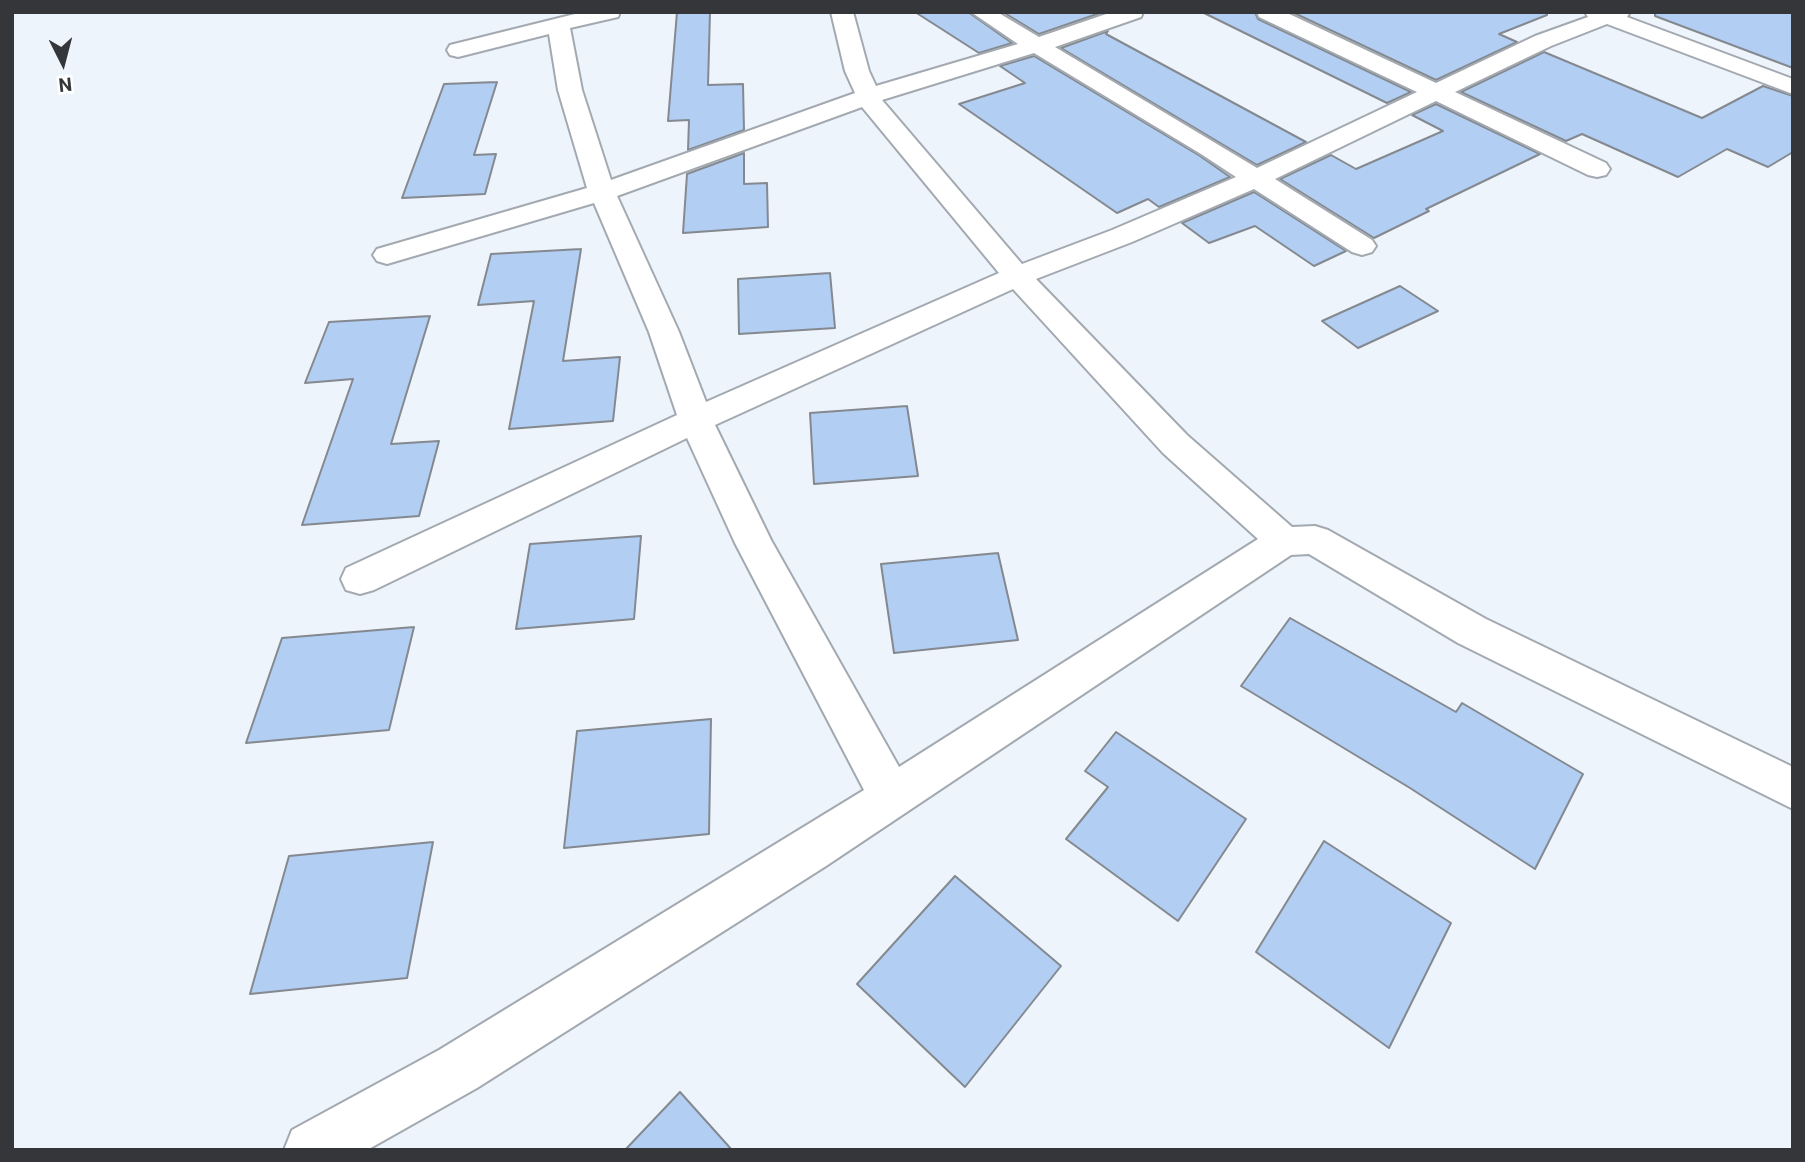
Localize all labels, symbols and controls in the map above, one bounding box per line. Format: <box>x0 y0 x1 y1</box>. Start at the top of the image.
north arrow <box>28 28 98 98</box>
text: N <box>57 72 73 97</box>

